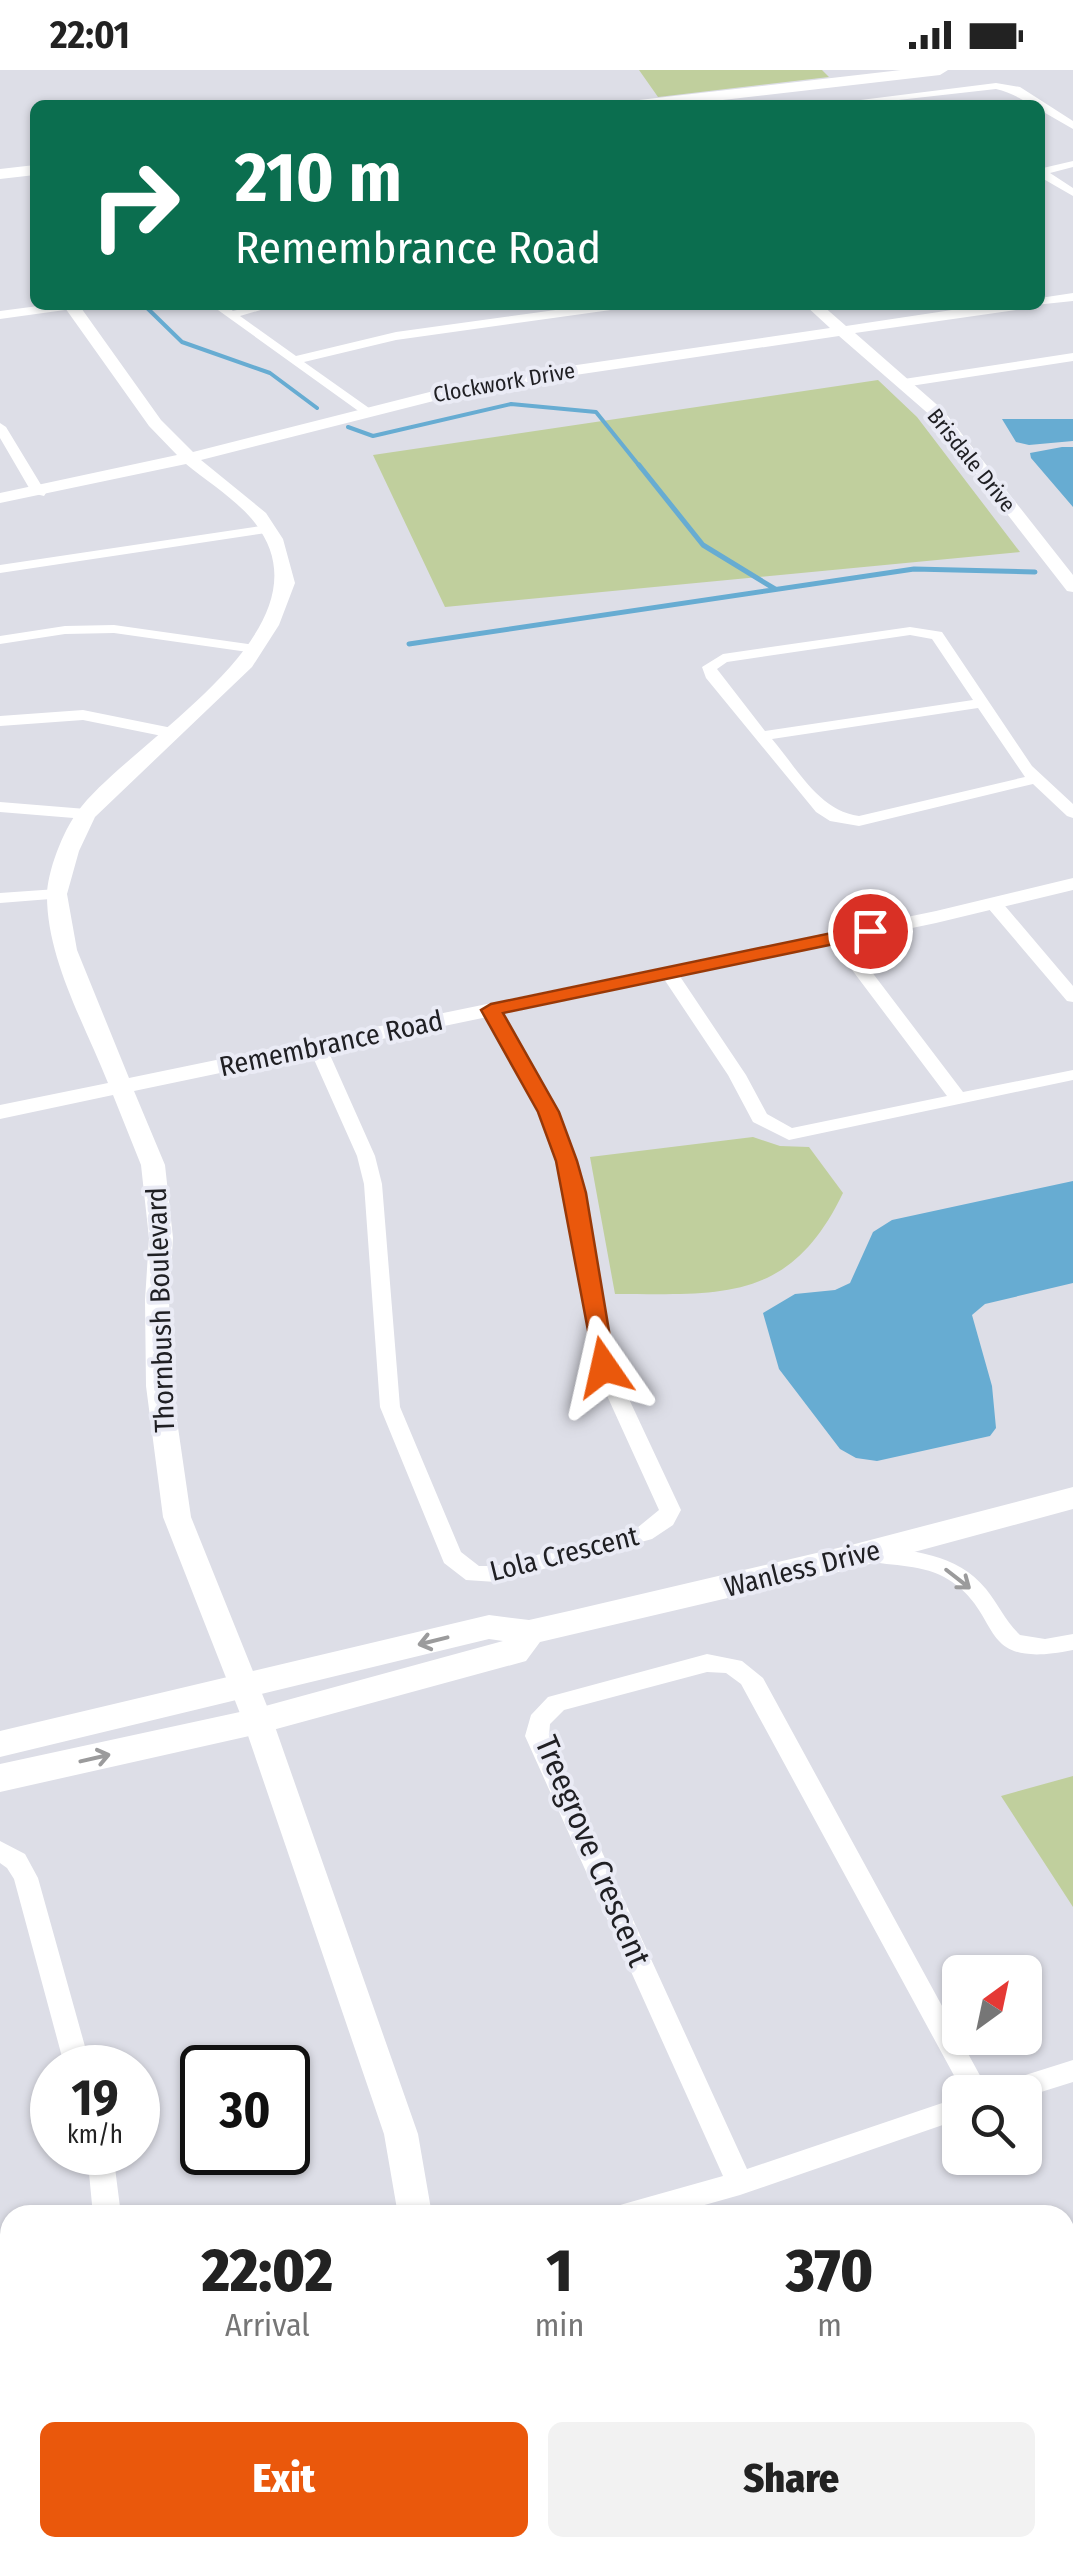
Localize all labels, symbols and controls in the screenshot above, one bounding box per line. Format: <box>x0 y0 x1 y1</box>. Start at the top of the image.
text: 22:01 <box>50 12 130 58</box>
text: 210 m <box>235 136 402 220</box>
icon: right <box>70 140 200 270</box>
text: Remembrance Road <box>235 221 601 275</box>
street label: Clockwork Drive <box>431 357 577 408</box>
street label: Brisdale Drive <box>922 403 1022 518</box>
pin <box>828 889 913 974</box>
icon: arrive <box>843 904 898 959</box>
street label: Remembrance Road <box>216 1004 446 1083</box>
street label: Thornbush Boulevard <box>140 1187 181 1433</box>
position arrow <box>552 1315 656 1419</box>
street label: Lola Crescent <box>486 1519 643 1588</box>
street label: Wanless Drive <box>721 1533 883 1604</box>
one-way arrow <box>945 1567 971 1589</box>
one-way arrow <box>418 1633 450 1651</box>
street label: Treegrove Crescent <box>527 1730 659 1973</box>
one-way arrow <box>78 1748 110 1767</box>
north arrow <box>942 1955 1042 2055</box>
map controls <box>942 1955 1042 2175</box>
speed limit sign: 30 <box>180 2045 310 2175</box>
text: 19 <box>71 2068 118 2128</box>
button: search <box>942 2075 1042 2175</box>
text: km/h <box>67 2120 123 2150</box>
text: 22:02 <box>202 2235 333 2307</box>
text: 1 <box>546 2235 572 2307</box>
text: 370 <box>786 2235 873 2307</box>
text: Arrival <box>225 2306 310 2344</box>
text: min <box>535 2306 584 2344</box>
text: m <box>817 2306 842 2344</box>
button: Exit <box>40 2422 528 2537</box>
button: Share <box>548 2422 1035 2537</box>

